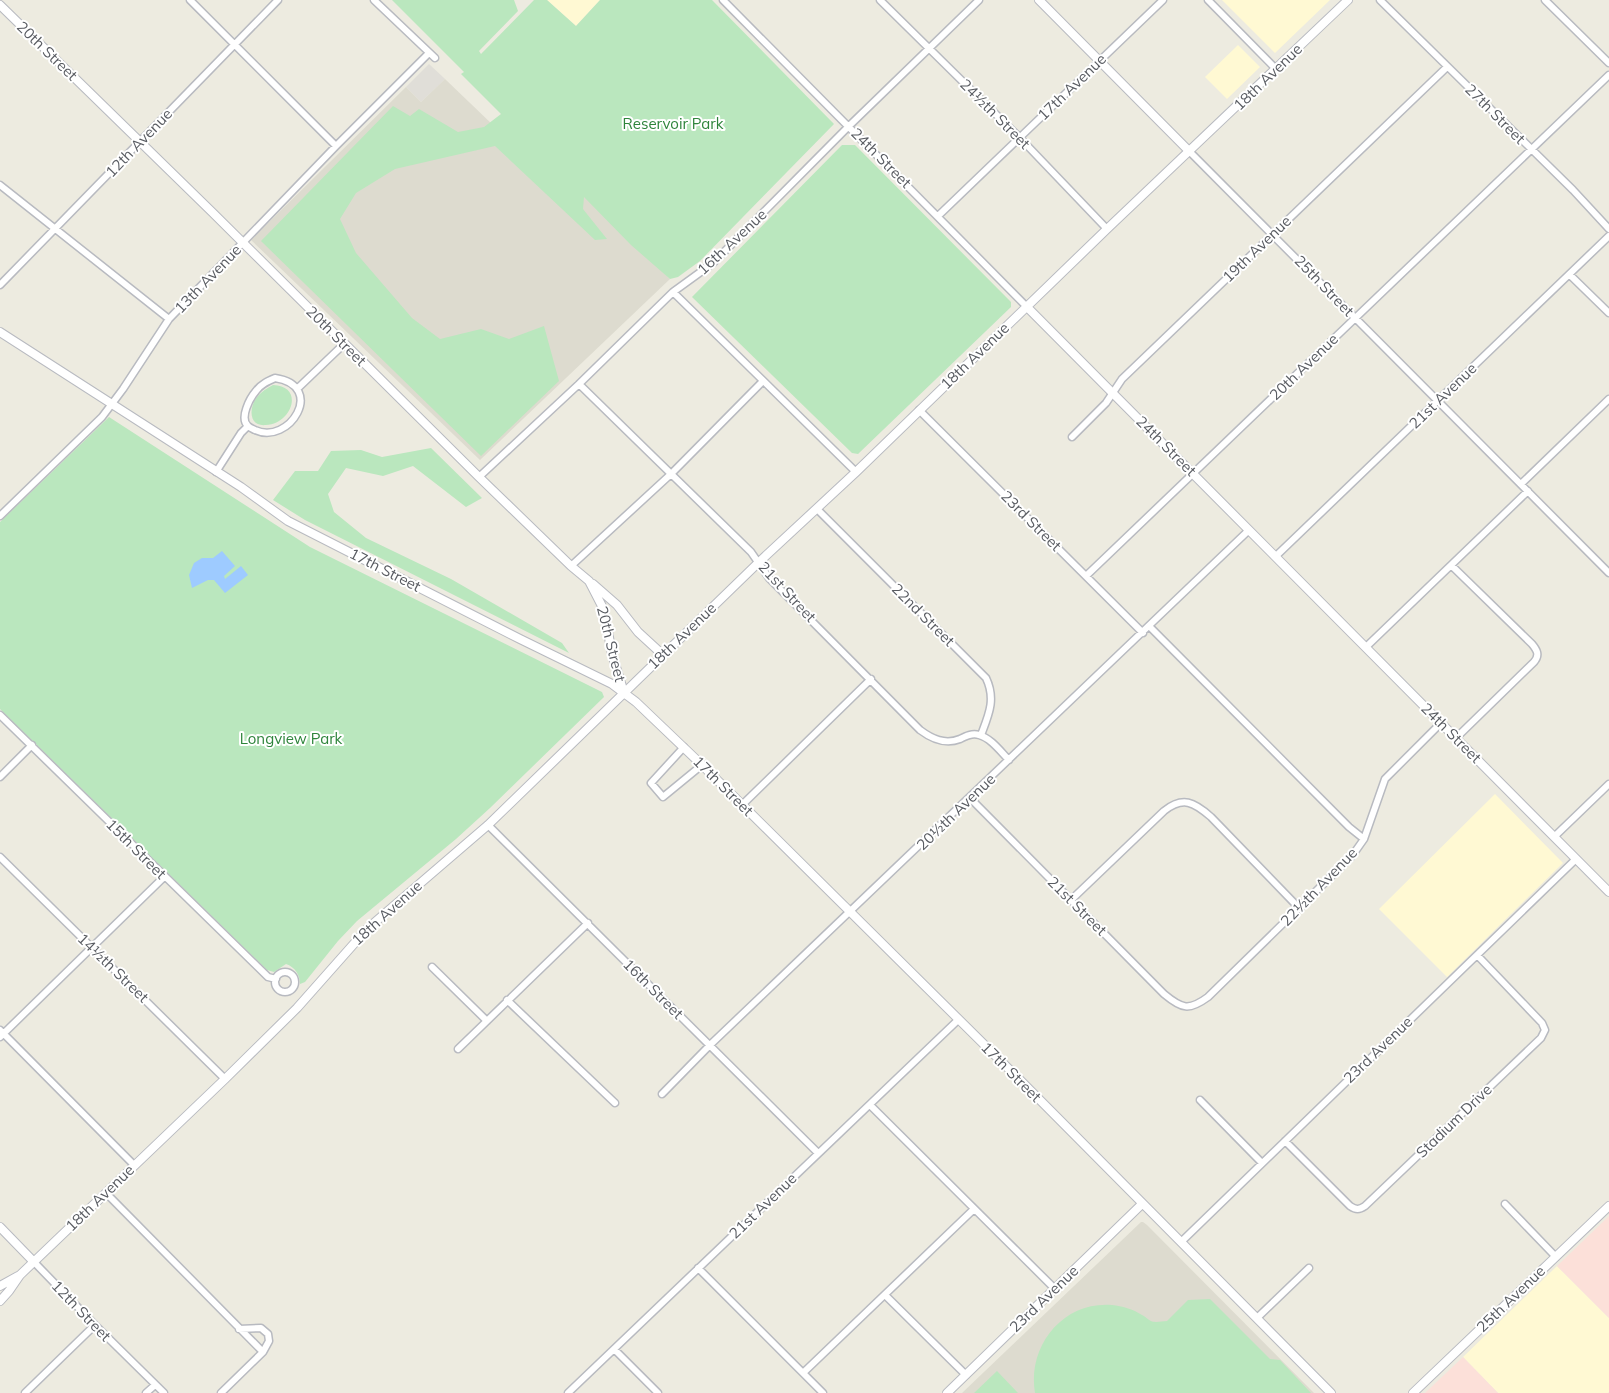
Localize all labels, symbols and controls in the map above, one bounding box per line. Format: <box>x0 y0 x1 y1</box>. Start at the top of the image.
street label: 20th Street <box>13 17 82 84</box>
street label: 18th Avenue <box>1229 39 1306 114</box>
street label: 17th Avenue <box>1033 49 1110 124</box>
street label: 24½th Street <box>956 75 1034 153</box>
street label: 27th Street <box>1461 80 1529 148</box>
street label: 12th Avenue <box>101 104 176 181</box>
park label: Reservoir Park <box>623 114 724 133</box>
street label: 24th Street <box>847 124 915 192</box>
street label: 16th Avenue <box>693 205 770 279</box>
street label: 19th Avenue <box>1218 211 1295 286</box>
street label: 13th Avenue <box>170 240 245 317</box>
street label: 25th Street <box>1291 251 1358 320</box>
street label: 20th Street <box>302 302 370 370</box>
street label: 18th Avenue <box>936 318 1013 393</box>
street label: 20th Avenue <box>1265 329 1342 404</box>
street label: 21st Avenue <box>1405 359 1480 433</box>
street label: 24th Street <box>1132 412 1200 480</box>
street label: 23rd Street <box>997 486 1066 555</box>
street label: 17th Street <box>346 544 424 596</box>
street label: 21st Street <box>754 557 820 626</box>
street label: 22nd Street <box>888 579 959 650</box>
street label: 18th Avenue <box>643 598 720 673</box>
street label: 20th Street <box>593 604 630 684</box>
street label: 24th Street <box>1417 699 1485 767</box>
park label: Longview Park <box>240 729 343 748</box>
street label: 17th Street <box>689 752 757 820</box>
street label: 20½th Avenue <box>912 769 999 854</box>
street label: 15th Street <box>102 815 170 883</box>
street label: 22½th Avenue <box>1276 843 1361 930</box>
street label: 21st Street <box>1044 872 1111 939</box>
street label: 18th Avenue <box>348 876 426 949</box>
street label: 14½th Street <box>74 929 153 1006</box>
street label: 16th Street <box>619 955 687 1023</box>
street label: 23rd Avenue <box>1339 1012 1416 1087</box>
street label: 17th Street <box>977 1038 1045 1106</box>
street label: Stadium Drive <box>1412 1080 1496 1162</box>
street label: 18th Avenue <box>61 1160 138 1235</box>
street label: 21st Avenue <box>725 1169 800 1243</box>
street label: 23rd Avenue <box>1005 1261 1082 1336</box>
street label: 25th Avenue <box>1472 1261 1549 1336</box>
street label: 12th Street <box>48 1276 115 1345</box>

